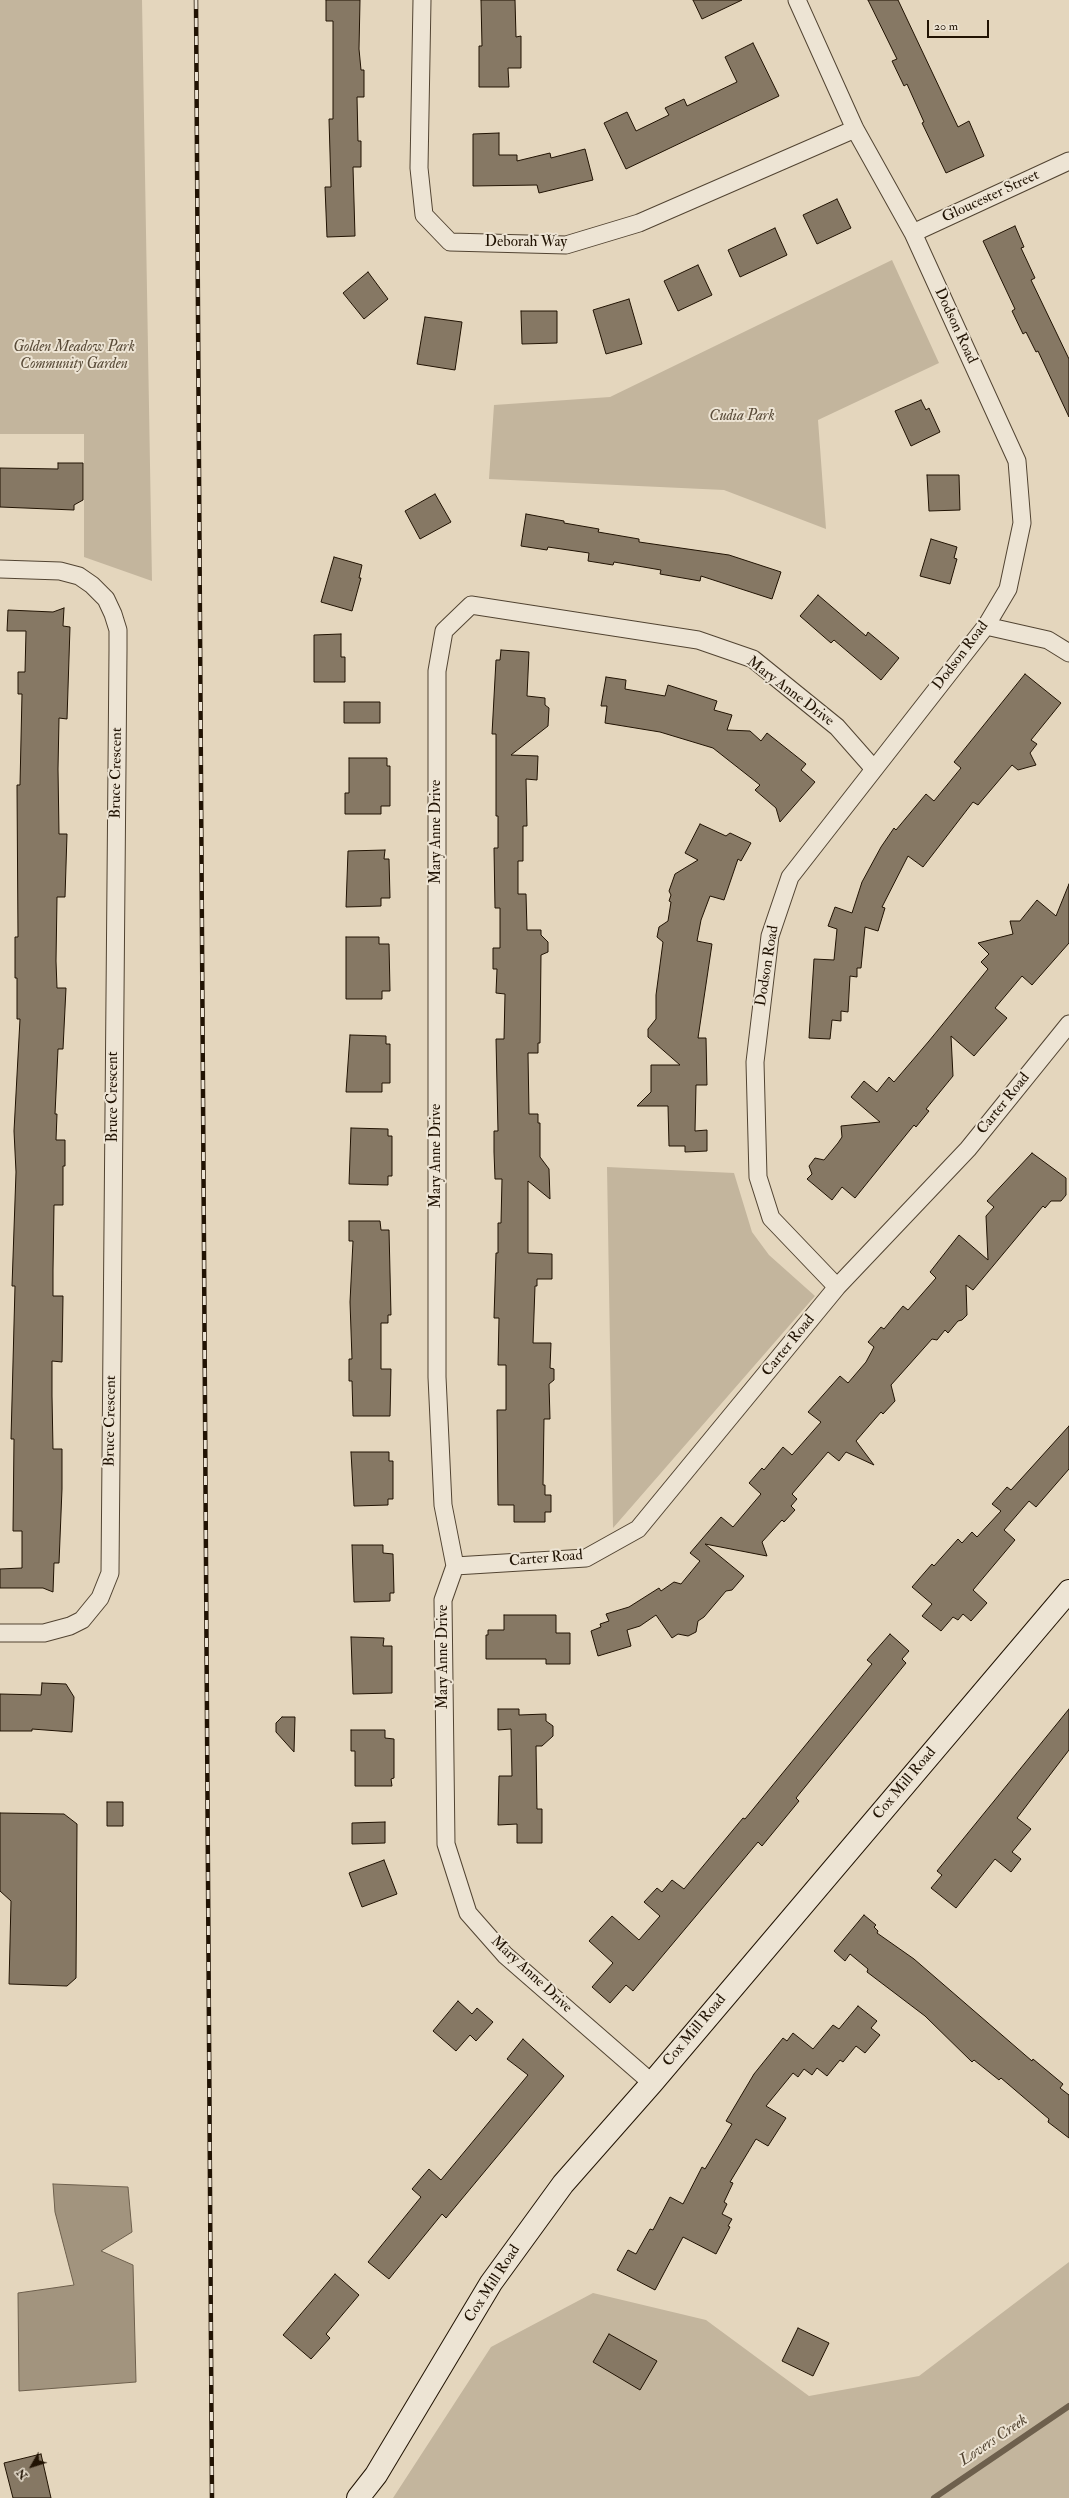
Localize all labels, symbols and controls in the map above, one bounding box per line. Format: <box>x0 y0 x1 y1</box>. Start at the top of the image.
scale bar <box>929 12 991 38</box>
text: 20 m <box>934 19 958 34</box>
street label: Gloucester Street <box>940 167 1042 227</box>
street label: Deborah Way <box>485 234 567 252</box>
street label: Dodson Road <box>930 285 980 367</box>
park label: Golden Meadow Park Community Garden <box>13 339 135 374</box>
park label: Cudia Park <box>709 408 775 426</box>
street label: Dodson Road <box>929 618 993 694</box>
street label: Mary Anne Drive <box>743 653 837 731</box>
street label: Bruce Crescent <box>107 727 127 819</box>
street label: Mary Anne Drive <box>428 780 446 884</box>
street label: Dodson Road <box>753 924 783 1008</box>
street label: Bruce Crescent <box>105 1051 123 1143</box>
street label: Carter Road <box>974 1070 1034 1138</box>
street label: Mary Anne Drive <box>428 1104 446 1208</box>
street label: Carter Road <box>759 1312 819 1380</box>
street label: Bruce Crescent <box>101 1375 121 1467</box>
street label: Carter Road <box>508 1547 584 1571</box>
street label: Mary Anne Drive <box>435 1605 453 1709</box>
street label: Cox Mill Road <box>870 1744 940 1824</box>
street label: Mary Anne Drive <box>487 1933 575 2017</box>
street label: Cox Mill Road <box>660 1991 730 2071</box>
street label: Cox Mill Road <box>461 2242 525 2326</box>
water label: Lovers Creek <box>956 2411 1032 2471</box>
north arrow <box>12 2446 52 2486</box>
text: N <box>14 2466 30 2482</box>

